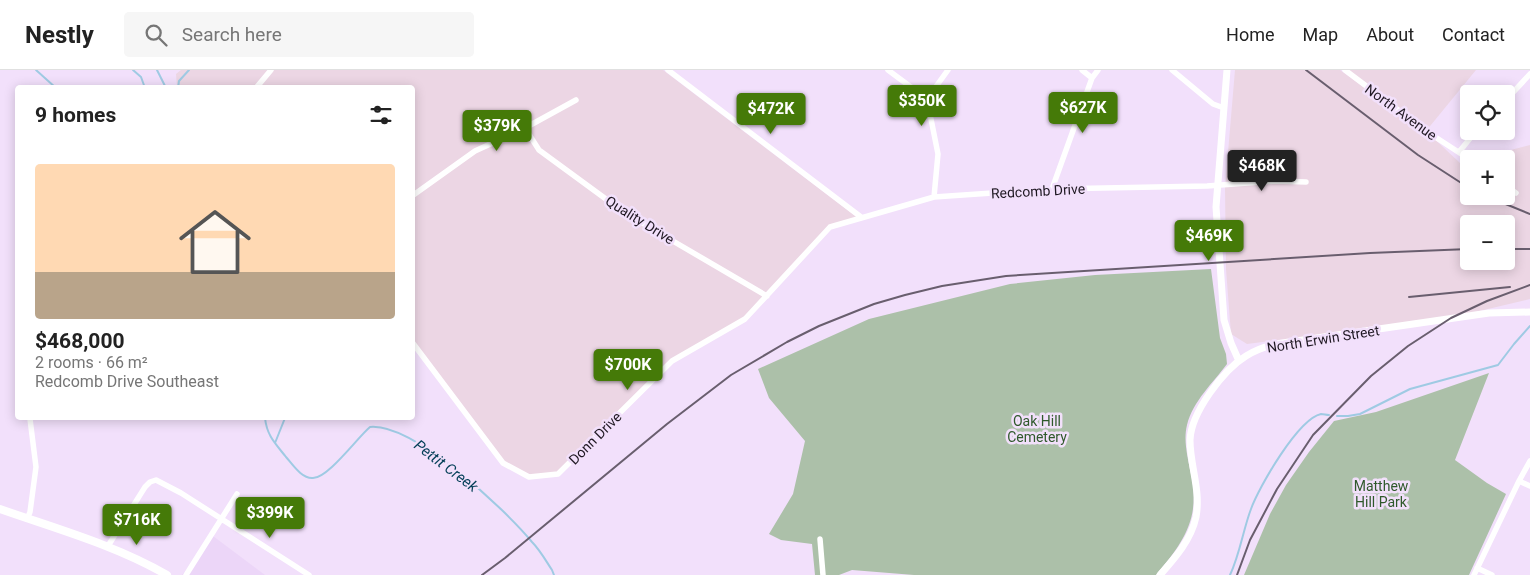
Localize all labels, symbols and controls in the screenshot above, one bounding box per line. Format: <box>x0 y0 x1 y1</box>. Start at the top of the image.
search box <box>124 12 474 57</box>
text: Nestly <box>25 21 94 49</box>
icon: search <box>142 21 170 49</box>
text: Search here <box>182 23 282 46</box>
text: Home <box>1226 24 1275 45</box>
text: Map <box>1303 24 1338 45</box>
text: About <box>1366 24 1414 45</box>
text: Contact <box>1442 24 1505 45</box>
street label: North Avenue <box>1362 81 1440 143</box>
pin: $350K <box>887 85 957 127</box>
map controls <box>1460 85 1515 270</box>
button: locate <box>1460 85 1515 140</box>
text: $350K <box>899 91 945 110</box>
pin: $472K <box>736 92 806 135</box>
pin: $627K <box>1048 92 1118 134</box>
text: $627K <box>1060 98 1106 117</box>
text: $472K <box>748 99 794 118</box>
icon: filters <box>367 101 395 129</box>
text: 9 homes <box>35 103 116 127</box>
pin: $379K <box>462 109 532 152</box>
text: $379K <box>474 116 520 135</box>
pin: $468K <box>1227 150 1297 192</box>
button: + <box>1460 150 1515 205</box>
text: $468K <box>1239 156 1285 175</box>
street label: Redcomb Drive <box>990 181 1086 201</box>
street label: Quality Drive <box>603 193 677 247</box>
icon: home <box>170 197 260 287</box>
button: − <box>1460 215 1515 270</box>
pin: $469K <box>1174 220 1244 262</box>
text: $469K <box>1186 226 1232 245</box>
street label: North Erwin Street <box>1266 322 1381 356</box>
text: $468,000 <box>35 329 125 353</box>
pin: $700K <box>593 348 663 391</box>
text: 2 rooms · 66 m² <box>35 353 148 372</box>
text: $700K <box>605 355 651 374</box>
text: Redcomb Drive Southeast <box>35 372 219 391</box>
street label: Donn Drive <box>565 408 625 468</box>
park label: Oak Hill Cemetery <box>1007 413 1067 445</box>
water label: Pettit Creek <box>410 436 482 496</box>
park label: Matthew Hill Park <box>1354 478 1409 510</box>
pin: $399K <box>235 496 305 539</box>
text: $399K <box>247 503 293 522</box>
pin: $716K <box>102 504 172 546</box>
text: $716K <box>114 510 160 529</box>

